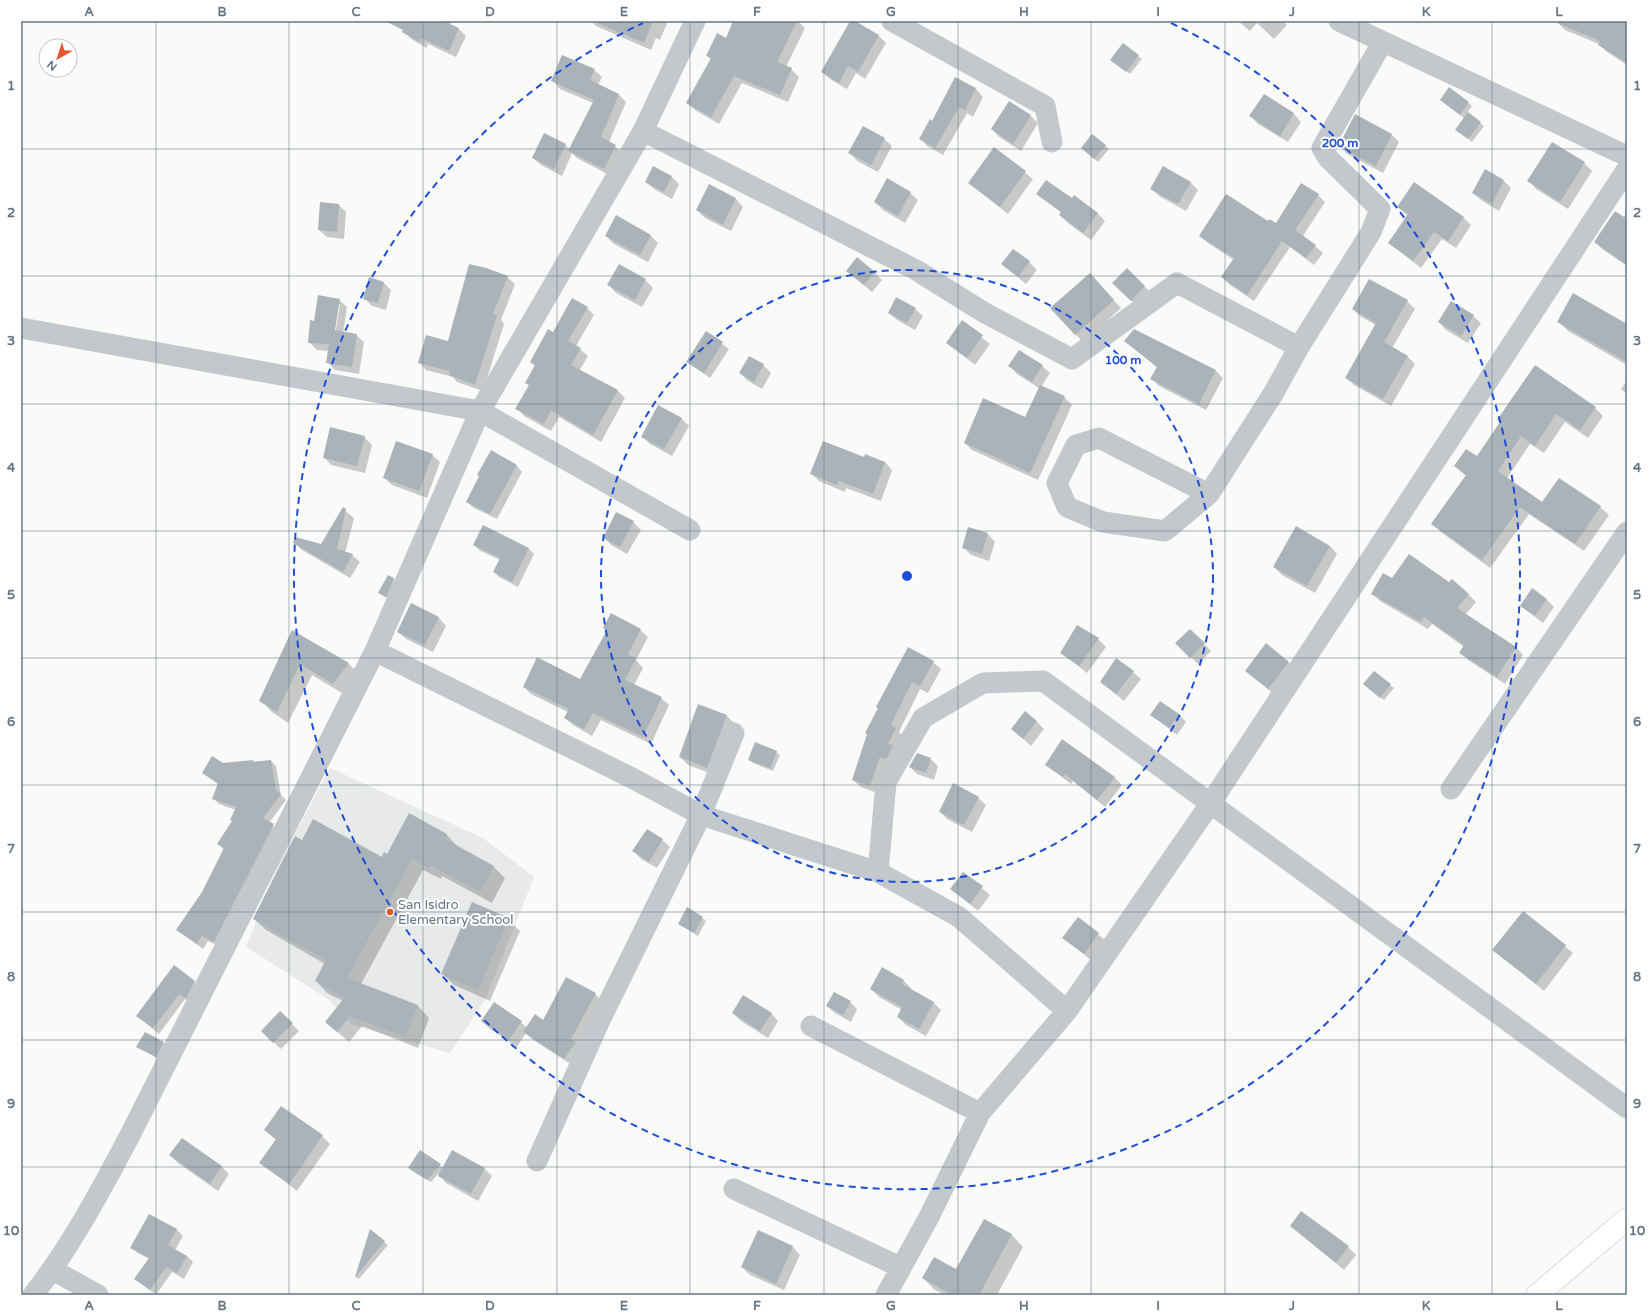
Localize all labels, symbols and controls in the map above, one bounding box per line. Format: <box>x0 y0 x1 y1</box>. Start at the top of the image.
text: A <box>84 4 94 20</box>
text: B <box>217 4 227 20</box>
text: C <box>351 4 361 20</box>
text: D <box>485 4 495 20</box>
text: E <box>620 4 628 20</box>
text: F <box>753 4 761 20</box>
text: G <box>886 4 896 20</box>
text: H <box>1019 4 1029 20</box>
text: I <box>1156 4 1160 20</box>
text: J <box>1288 4 1295 20</box>
text: K <box>1422 4 1431 20</box>
text: L <box>1555 4 1563 20</box>
north arrow <box>38 38 78 78</box>
text: N <box>44 58 60 73</box>
text: 1 <box>7 78 15 94</box>
text: 1 <box>1633 78 1641 94</box>
text: 200 m <box>1322 136 1358 150</box>
text: 2 <box>7 205 15 221</box>
text: 2 <box>1633 205 1641 221</box>
text: 3 <box>7 333 15 349</box>
text: 3 <box>1633 333 1641 349</box>
text: 100 m <box>1105 353 1141 367</box>
text: 4 <box>7 460 16 476</box>
text: 4 <box>1633 460 1642 476</box>
centre of rings <box>900 569 914 583</box>
text: 5 <box>7 587 15 603</box>
text: 5 <box>1633 587 1641 603</box>
text: 6 <box>7 714 15 730</box>
text: 6 <box>1633 714 1641 730</box>
text: 7 <box>7 841 15 857</box>
text: 7 <box>1633 841 1641 857</box>
place label: San Isidro Elementary School <box>398 897 513 928</box>
marker: San Isidro Elementary School <box>385 907 395 917</box>
text: 8 <box>7 969 15 985</box>
text: 8 <box>1633 969 1641 985</box>
text: 9 <box>7 1096 15 1112</box>
text: 9 <box>1633 1096 1641 1112</box>
text: 10 <box>3 1223 19 1239</box>
text: 10 <box>1629 1223 1645 1239</box>
text: A <box>84 1298 94 1314</box>
text: B <box>217 1298 227 1314</box>
text: C <box>351 1298 361 1314</box>
text: D <box>485 1298 495 1314</box>
text: E <box>620 1298 628 1314</box>
text: F <box>753 1298 761 1314</box>
text: G <box>886 1298 896 1314</box>
text: H <box>1019 1298 1029 1314</box>
text: I <box>1156 1298 1160 1314</box>
text: J <box>1288 1298 1295 1314</box>
text: K <box>1422 1298 1431 1314</box>
text: L <box>1555 1298 1563 1314</box>

